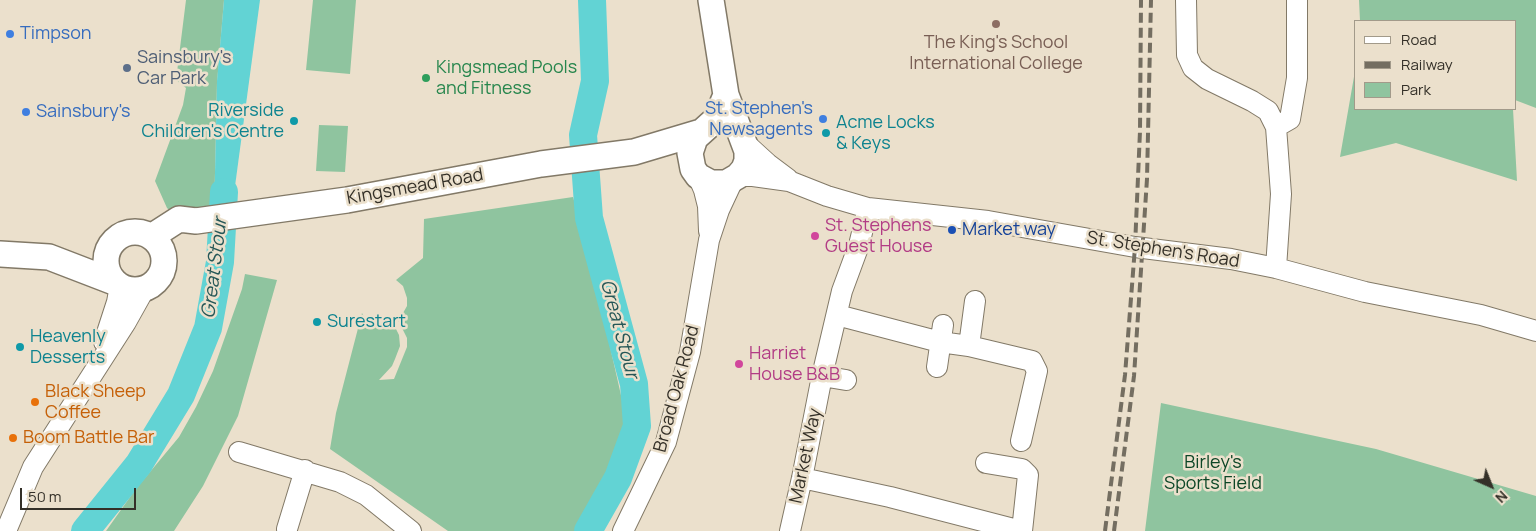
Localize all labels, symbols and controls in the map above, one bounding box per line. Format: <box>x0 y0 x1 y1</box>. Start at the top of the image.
marker: The King's School International College <box>990 18 1002 30</box>
legend <box>1354 20 1516 110</box>
place label: Timpson <box>20 23 92 45</box>
marker: Timpson <box>4 28 16 40</box>
text: Road <box>1401 29 1437 50</box>
place label: The King's School International College <box>909 32 1083 74</box>
place label: Sainsbury's Car Park <box>137 47 232 90</box>
text: Railway <box>1401 54 1453 75</box>
place label: Kingsmead Pools and Fitness <box>436 57 577 100</box>
marker: Sainsbury's Car Park <box>121 62 133 74</box>
marker: Kingsmead Pools and Fitness <box>420 72 432 84</box>
text: Park <box>1401 79 1431 100</box>
place label: St. Stephen's Newsagents <box>705 98 813 140</box>
place label: Riverside Children's Centre <box>142 100 284 142</box>
place label: Sainsbury's <box>36 101 131 123</box>
marker: Sainsbury's <box>20 106 32 118</box>
place label: Acme Locks & Keys <box>836 112 935 154</box>
marker: St. Stephen's Newsagents <box>817 113 829 125</box>
marker: Riverside Children's Centre <box>288 115 300 127</box>
marker: Acme Locks & Keys <box>820 127 832 139</box>
street label: Kingsmead Road <box>345 164 485 210</box>
place label: St. Stephens Guest House <box>825 215 933 258</box>
water label: Great Stour <box>198 216 232 320</box>
place label: Market way <box>962 219 1056 241</box>
marker: Market way <box>946 224 958 236</box>
street label: St. Stephen's Road <box>1085 227 1241 273</box>
marker: St. Stephens Guest House <box>809 230 821 242</box>
water label: Great Stour <box>595 277 643 381</box>
place label: Surestart <box>327 311 406 333</box>
marker: Surestart <box>311 316 323 328</box>
street label: Broad Oak Road <box>650 323 704 455</box>
place label: Heavenly Desserts <box>30 326 106 368</box>
marker: Heavenly Desserts <box>14 341 26 353</box>
place label: Harriet House B&B <box>749 343 840 386</box>
marker: Harriet House B&B <box>733 358 745 370</box>
place label: Black Sheep Coffee <box>45 381 146 424</box>
marker: Black Sheep Coffee <box>29 396 41 408</box>
street label: Market Way <box>785 406 827 506</box>
place label: Boom Battle Bar <box>23 427 154 449</box>
marker: Boom Battle Bar <box>7 432 19 444</box>
park label: Birley's Sports Field <box>1164 452 1262 494</box>
north arrow <box>1466 461 1516 511</box>
scale bar <box>22 478 139 510</box>
text: 50 m <box>28 486 62 507</box>
text: N <box>1492 487 1512 507</box>

